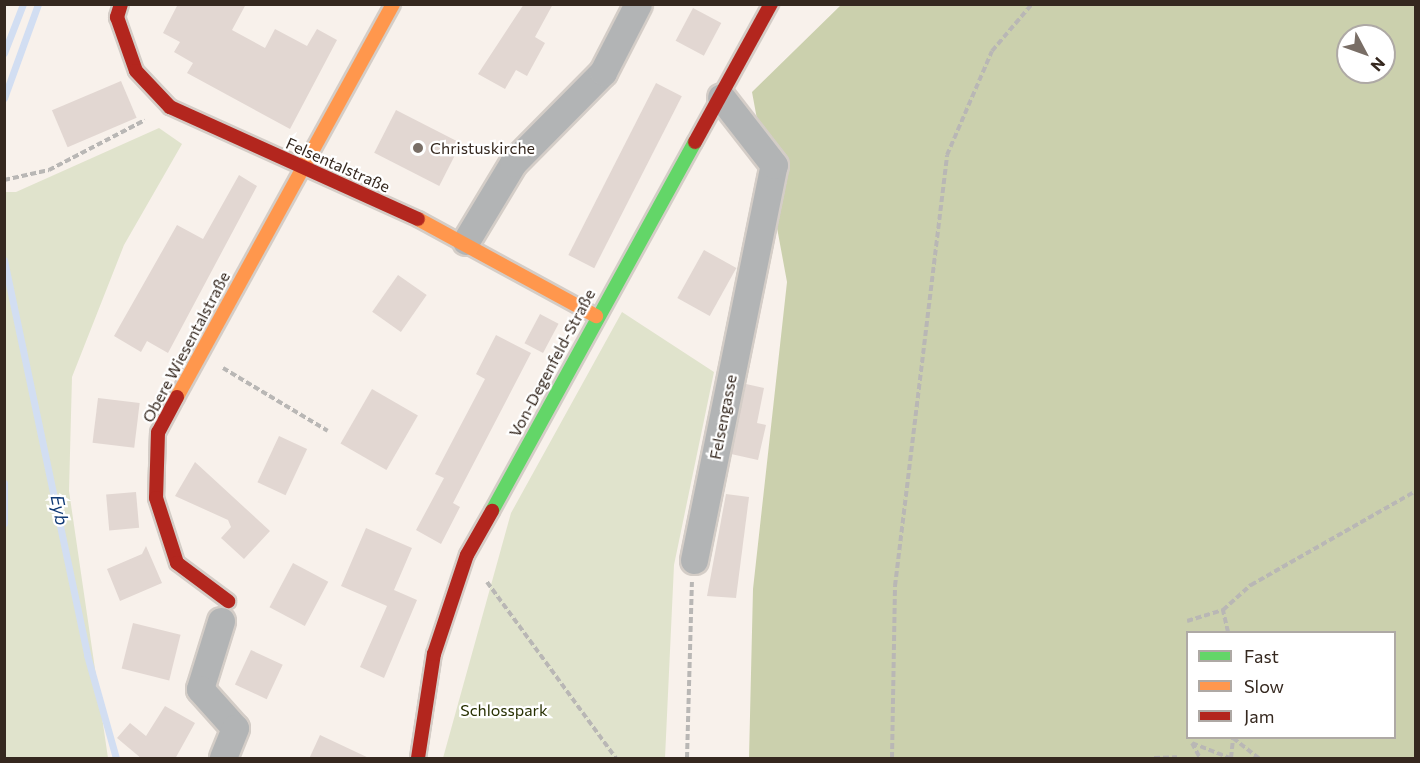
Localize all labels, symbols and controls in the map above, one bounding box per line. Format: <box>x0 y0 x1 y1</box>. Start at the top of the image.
north arrow <box>1336 24 1396 84</box>
text: N <box>1367 54 1390 76</box>
street label: Felsentalstraße <box>283 134 393 196</box>
place label: Christuskirche <box>430 138 535 158</box>
marker: Christuskirche <box>411 141 425 155</box>
street label: Obere Wiesentalstraße <box>138 268 234 426</box>
street label: Von-Degenfeld-Straße <box>505 286 599 440</box>
street label: Felsengasse <box>705 373 741 461</box>
water label: Eyb <box>47 493 73 527</box>
legend <box>1186 631 1396 739</box>
text: Fast <box>1244 645 1279 667</box>
text: Slow <box>1244 675 1284 697</box>
park label: Schlosspark <box>460 700 548 720</box>
text: Jam <box>1244 705 1274 727</box>

